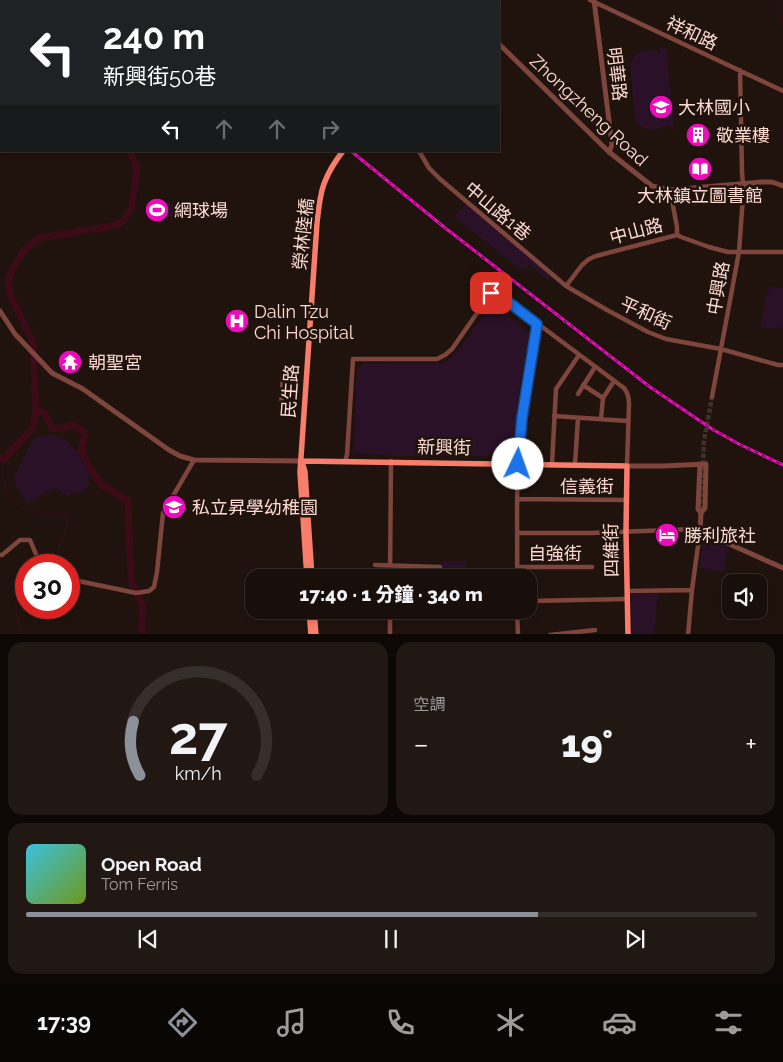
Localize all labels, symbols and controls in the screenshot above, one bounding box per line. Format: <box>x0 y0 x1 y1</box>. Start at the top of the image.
street label: 祥和路 <box>663 12 721 54</box>
text: 240 m <box>103 16 205 57</box>
icon: left <box>20 20 85 85</box>
street label: 明華路 <box>603 46 631 102</box>
street label: Zhongzheng Road <box>526 50 652 170</box>
text: 新興街50巷 <box>103 63 216 89</box>
school or university icon: 大林國小 <box>648 94 674 120</box>
place label: 大林國小 <box>678 97 750 118</box>
icon: left <box>157 115 185 143</box>
icon: ahead <box>210 115 238 143</box>
icon: ahead <box>263 115 291 143</box>
icon: right <box>316 115 344 143</box>
building icon: 敬業樓 <box>685 122 711 148</box>
place label: 敬業樓 <box>716 125 770 146</box>
library icon: 大林鎮立圖書館 <box>687 156 713 182</box>
street label: 中山路1巷 <box>461 177 535 245</box>
place label: 大林鎮立圖書館 <box>637 185 763 206</box>
sports icon: 網球場 <box>144 197 170 223</box>
street label: 榮林陸橋 <box>289 197 317 271</box>
place label: 網球場 <box>174 200 228 221</box>
street label: 中山路 <box>607 214 665 248</box>
street label: 中興路 <box>703 260 733 316</box>
pin <box>470 272 512 314</box>
icon: arrive <box>477 279 505 307</box>
street label: 平和街 <box>617 292 675 334</box>
place label: Dalin Tzu Chi Hospital <box>254 301 354 343</box>
hospital icon: Dalin Tzu Chi Hospital <box>224 308 250 334</box>
temple icon: 朝聖宮 <box>57 349 83 375</box>
place label: 朝聖宮 <box>88 352 142 373</box>
street label: 民生路 <box>278 363 302 419</box>
street label: 新興街 <box>417 436 471 458</box>
position arrow <box>491 437 543 489</box>
street label: 信義街 <box>560 476 614 497</box>
school or university icon: 私立昇學幼稚園 <box>161 494 187 520</box>
place label: 私立昇學幼稚園 <box>192 497 318 518</box>
hotel icon: 勝利旅社 <box>654 522 680 548</box>
street label: 四維街 <box>600 523 622 577</box>
place label: 勝利旅社 <box>684 525 756 546</box>
street label: 自強街 <box>528 543 582 564</box>
speed limit sign: 30 <box>15 554 80 619</box>
map controls <box>722 574 767 619</box>
button: sound <box>722 574 767 619</box>
text: 17:40 · 1 分鐘 · 340 m <box>299 583 483 605</box>
text: 空調 <box>414 695 446 714</box>
text: 27 <box>168 705 228 766</box>
text: 19° <box>561 721 613 766</box>
text: − <box>414 728 429 761</box>
text: + <box>745 728 757 761</box>
text: km/h <box>174 763 221 784</box>
text: Open Road <box>101 853 202 875</box>
text: Tom Ferris <box>101 875 178 894</box>
icon: previous <box>134 925 162 953</box>
icon: pause <box>377 925 405 953</box>
icon: next <box>621 925 649 953</box>
icon: directions <box>165 1005 200 1040</box>
icon: music <box>274 1005 309 1040</box>
icon: phone <box>383 1005 418 1040</box>
icon: climate <box>493 1005 528 1040</box>
icon: car <box>602 1005 637 1040</box>
icon: filters <box>711 1005 746 1040</box>
text: 17:39 <box>37 1009 91 1035</box>

